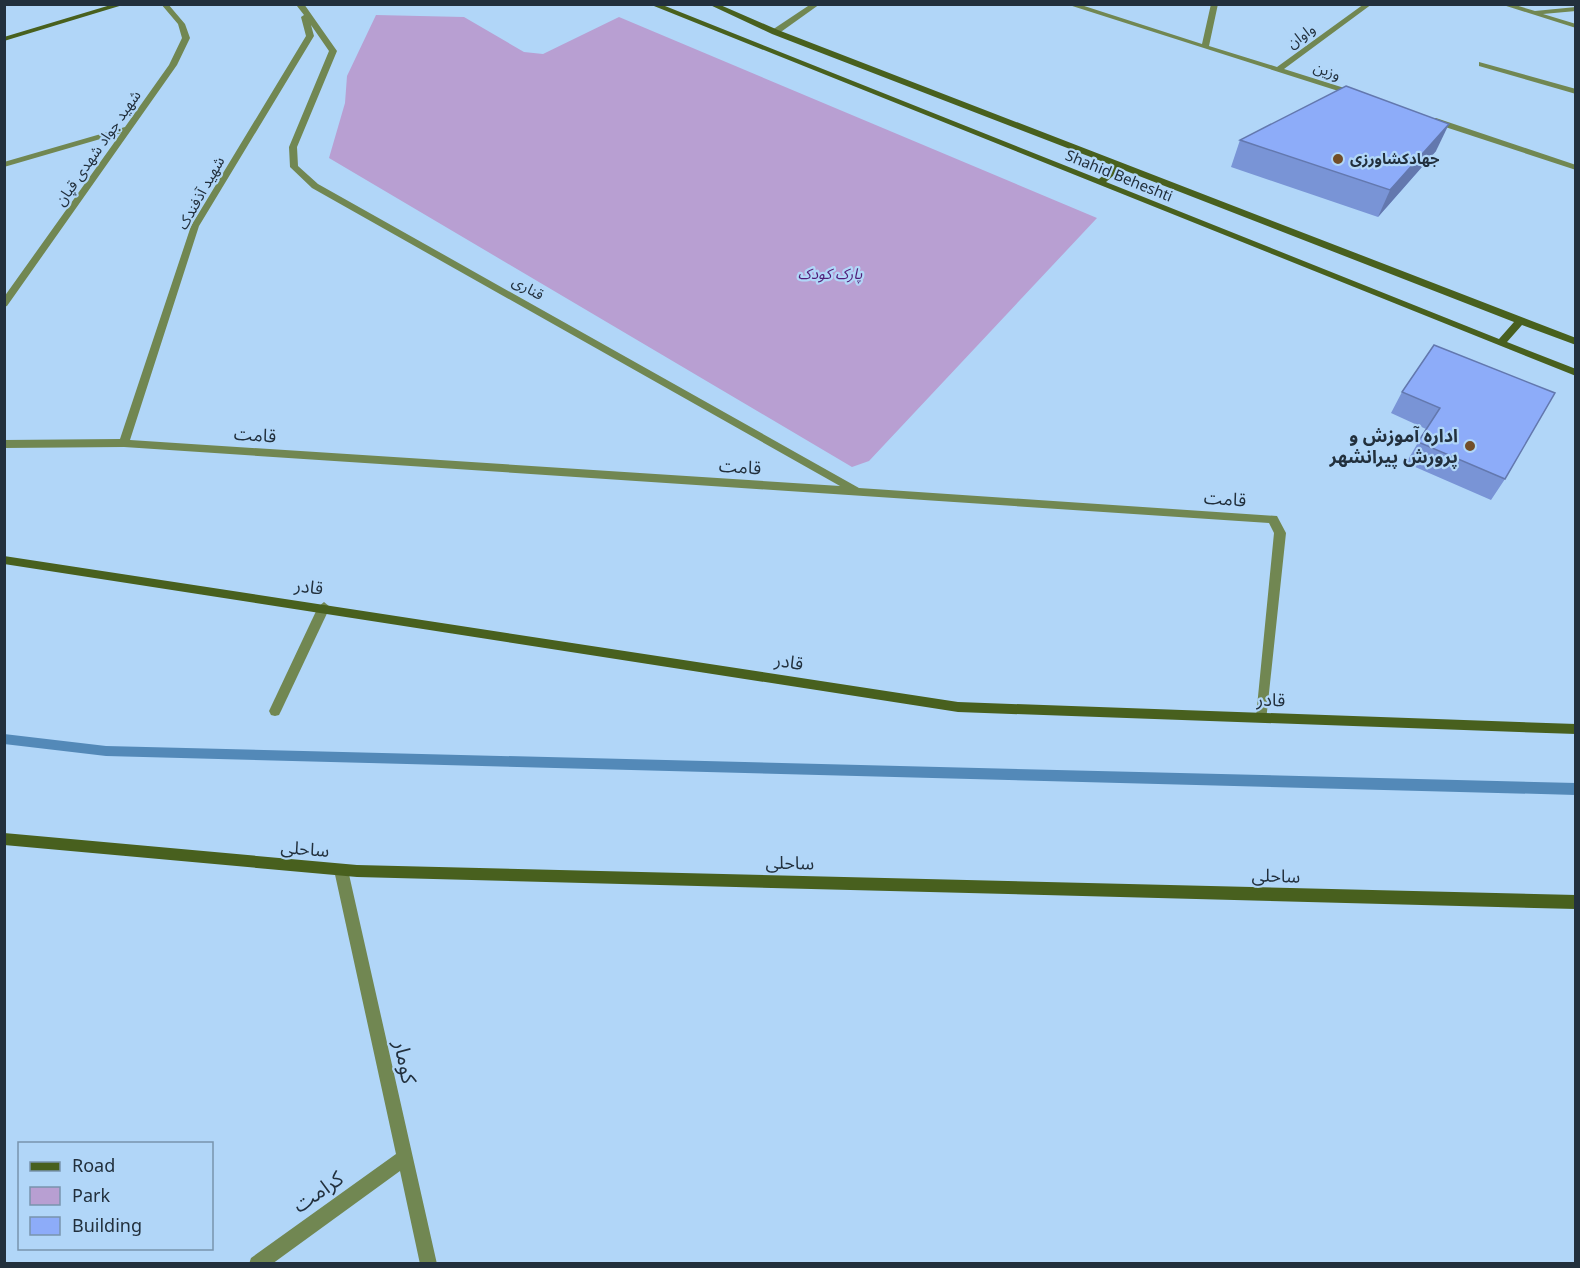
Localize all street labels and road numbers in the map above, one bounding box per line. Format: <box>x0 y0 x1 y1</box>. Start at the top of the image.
street label: واوان <box>1279 14 1323 58</box>
street label: وزین <box>1309 51 1345 91</box>
street label: شهید جواد شهدی قپان <box>46 83 151 213</box>
street label: Shahid Beheshti <box>1060 140 1178 212</box>
street label: شهید آذفندک <box>167 150 235 236</box>
street label: قناری <box>506 266 550 310</box>
street label: قامت <box>233 415 277 455</box>
street label: قامت <box>718 447 762 487</box>
street label: قامت <box>1203 479 1247 519</box>
street label: قادر <box>291 566 326 608</box>
street label: قادر <box>771 641 806 683</box>
street label: قادر <box>1255 680 1286 719</box>
street label: ساحلی <box>279 828 331 870</box>
street label: ساحلی <box>765 844 815 882</box>
street label: ساحلی <box>1251 856 1301 896</box>
street label: کومار <box>379 1035 431 1088</box>
street label: کرامت <box>283 1158 354 1226</box>

